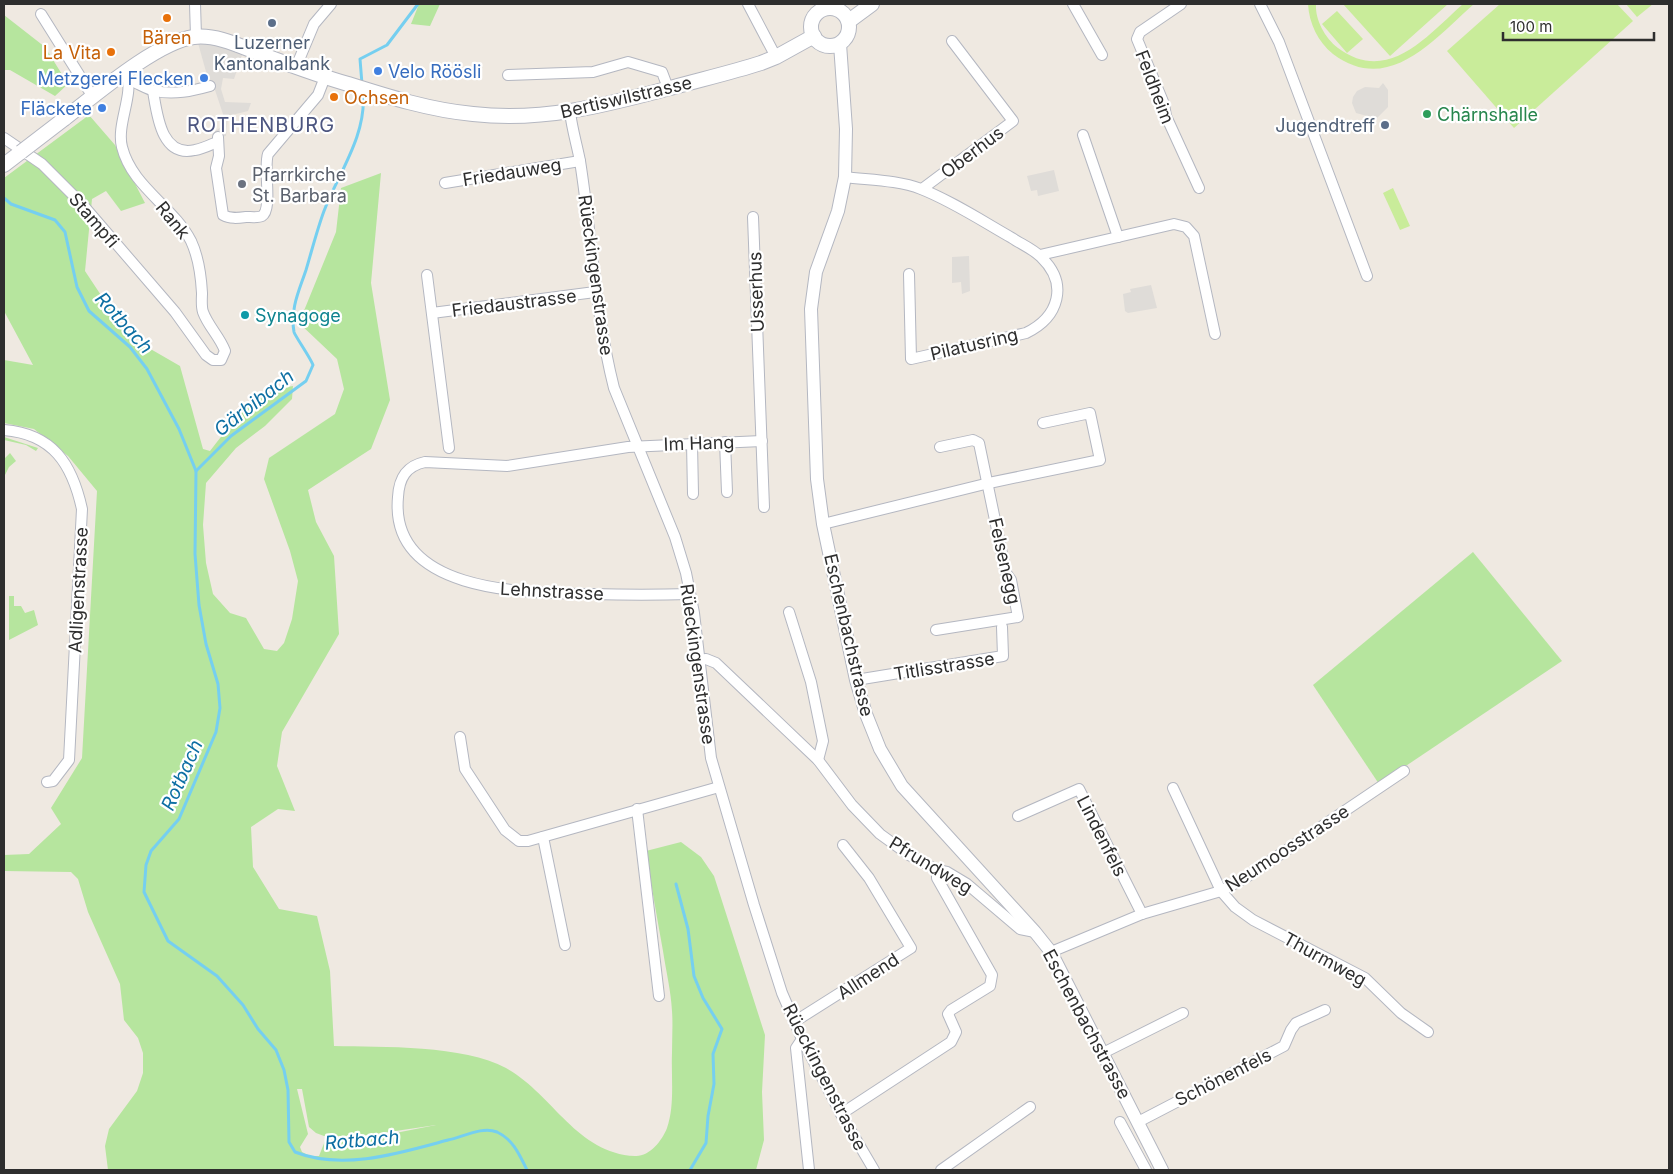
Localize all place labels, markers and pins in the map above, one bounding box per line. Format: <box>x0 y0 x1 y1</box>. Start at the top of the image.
marker: Bären <box>161 12 173 24</box>
marker: Luzerner Kantonalbank <box>266 17 278 29</box>
place label: Bären <box>142 27 192 48</box>
place label: Luzerner Kantonalbank <box>214 32 330 74</box>
place label: La Vita <box>43 42 101 63</box>
marker: La Vita <box>105 46 117 58</box>
place label: Velo Röösli <box>388 61 481 82</box>
marker: Velo Röösli <box>372 65 384 77</box>
place label: Metzgerei Flecken <box>37 68 194 89</box>
marker: Metzgerei Flecken <box>198 72 210 84</box>
place label: Ochsen <box>344 87 409 108</box>
marker: Ochsen <box>328 91 340 103</box>
place label: Fläckete <box>20 98 92 119</box>
marker: Fläckete <box>96 102 108 114</box>
place label: Chärnshalle <box>1437 104 1538 125</box>
marker: Chärnshalle <box>1421 108 1433 120</box>
place label: Jugendtreff <box>1275 115 1375 136</box>
marker: Jugendtreff <box>1379 119 1391 131</box>
place label: Pfarrkirche St. Barbara <box>252 164 347 206</box>
marker: Pfarrkirche St. Barbara <box>236 178 248 190</box>
place label: Synagoge <box>255 305 341 326</box>
marker: Synagoge <box>239 309 251 321</box>

